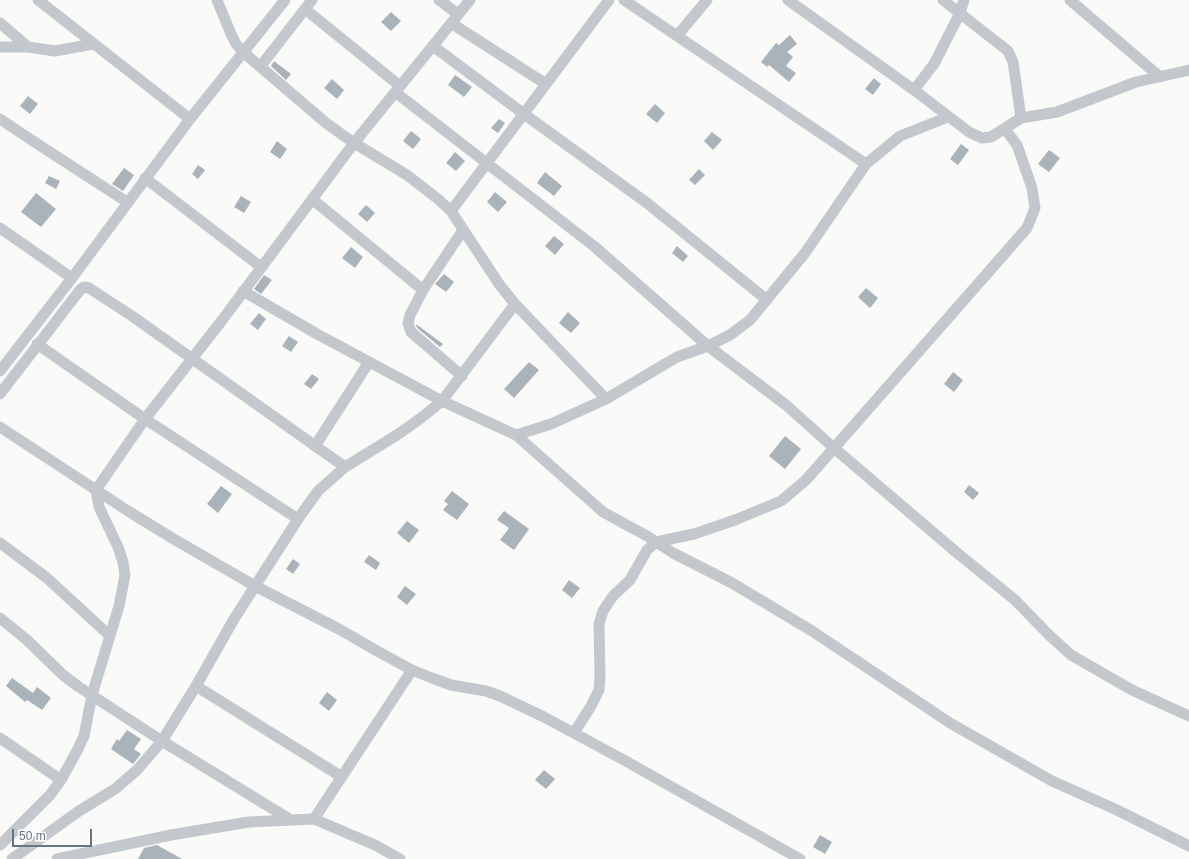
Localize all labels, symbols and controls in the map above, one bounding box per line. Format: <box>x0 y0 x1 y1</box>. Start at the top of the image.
scale bar <box>14 821 94 847</box>
text: 50 m <box>19 829 46 843</box>

